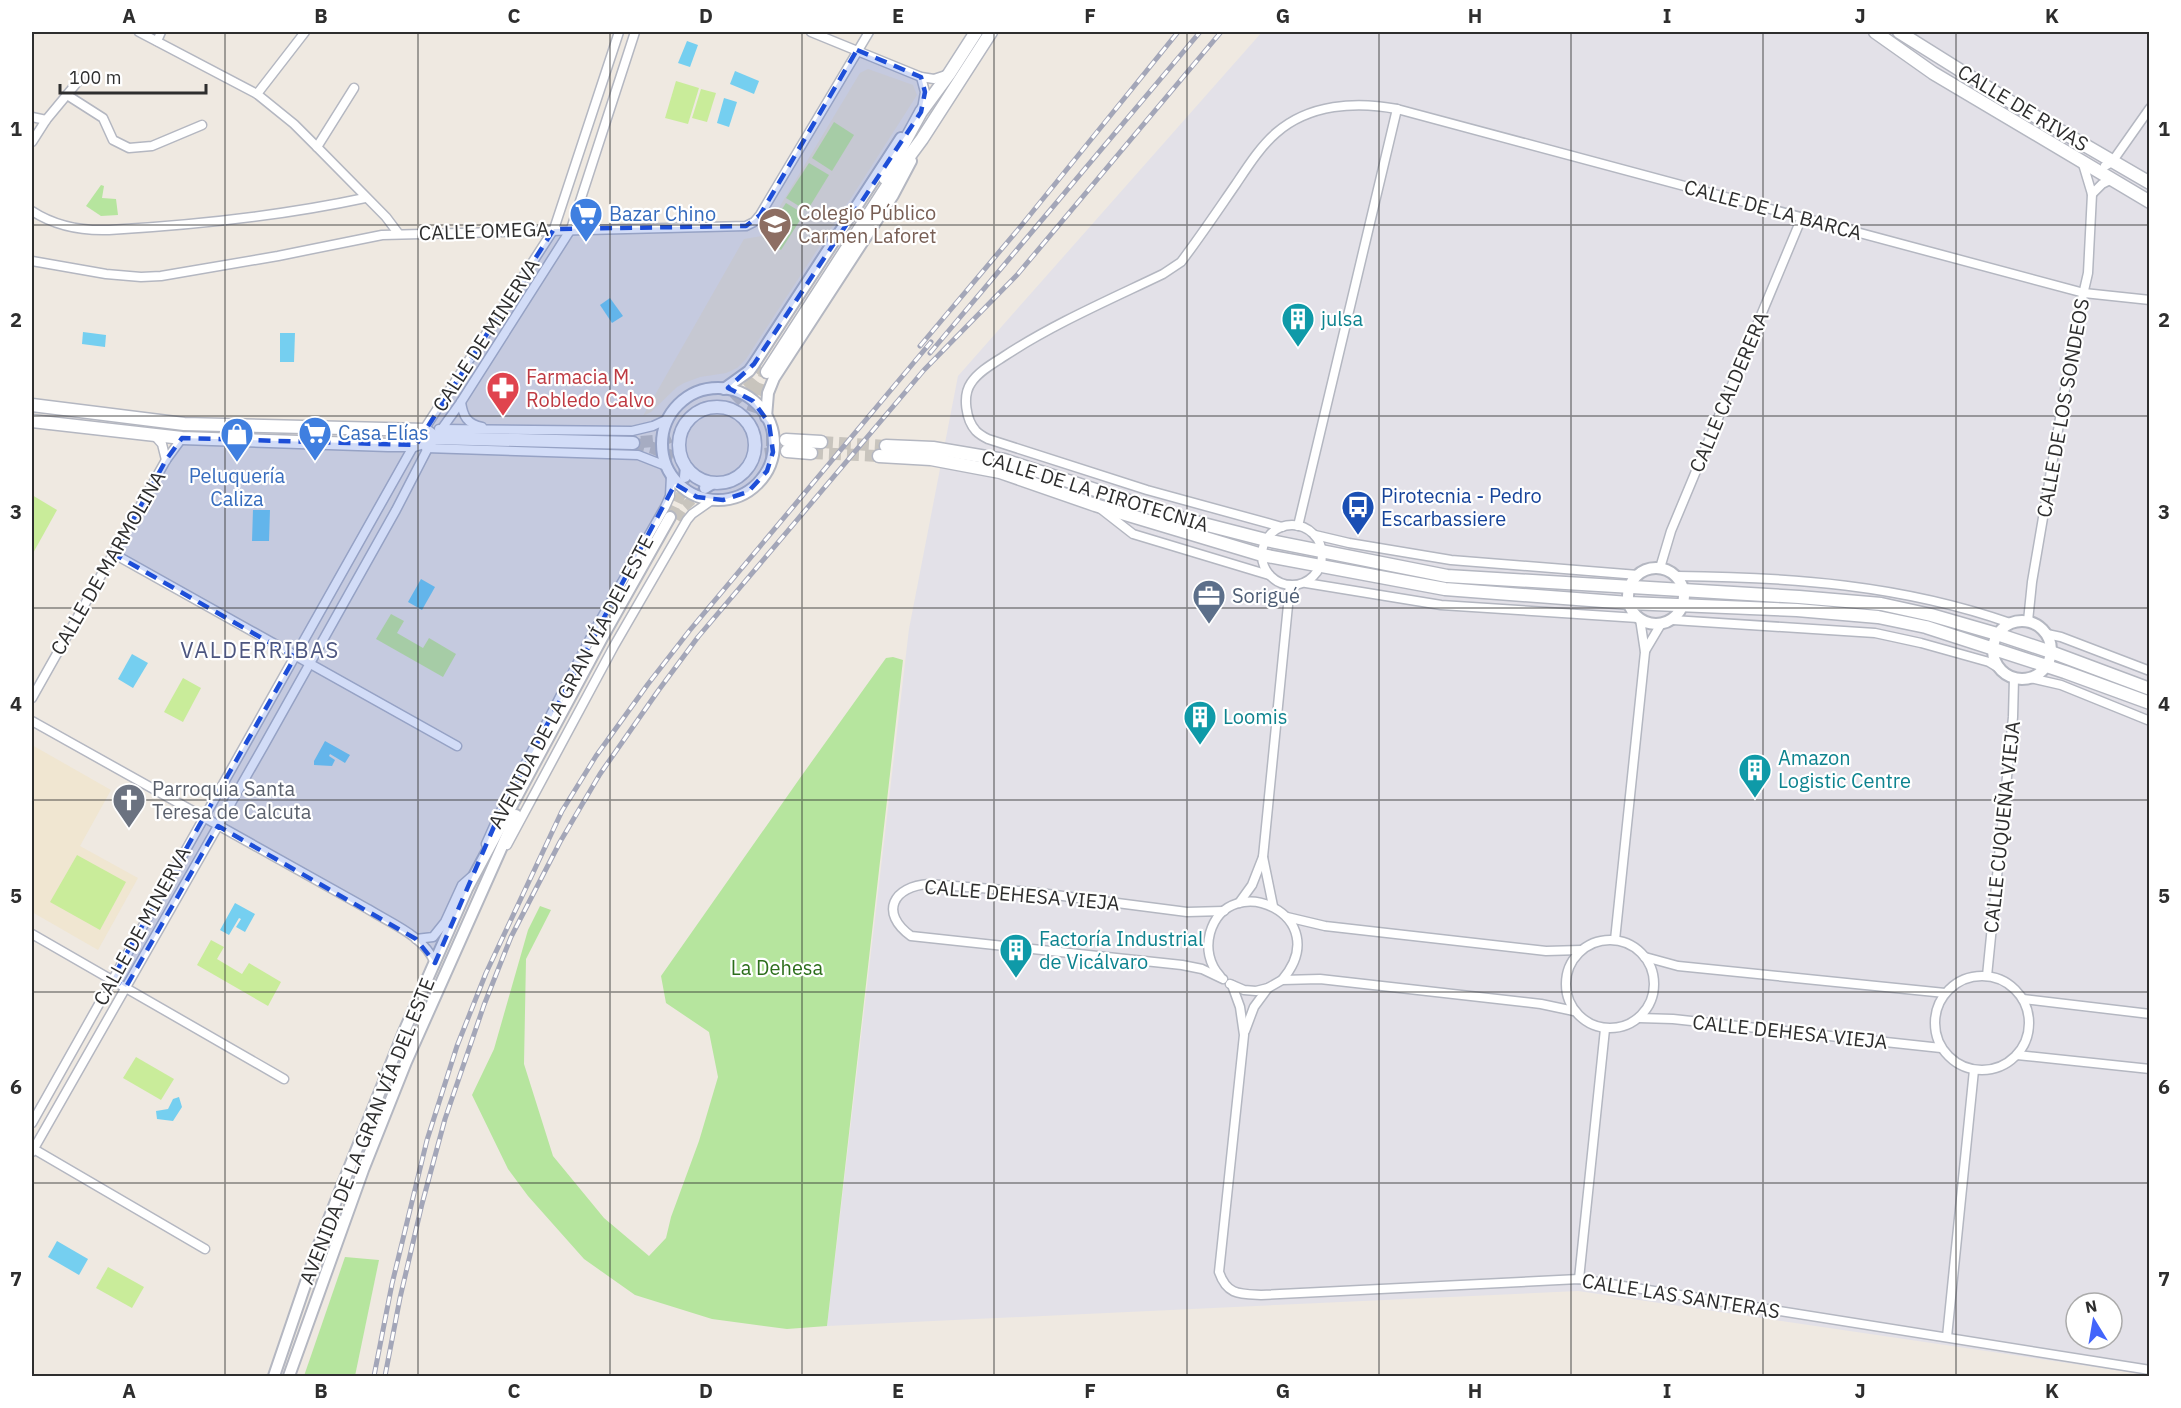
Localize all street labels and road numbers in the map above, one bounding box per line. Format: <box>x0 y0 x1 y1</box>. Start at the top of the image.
street label: CALLE DE RIVAS <box>1953 58 2094 157</box>
street label: CALLE DE LA BARCA <box>1681 173 1865 246</box>
street label: CALLE OMEGA <box>418 215 550 246</box>
street label: CALLE DE MINERVA <box>426 253 545 417</box>
street label: CALLE DE LOS SONDEOS <box>2030 296 2095 520</box>
street label: CALLE CALDERERA <box>1682 307 1775 476</box>
street label: CALLE DE LA PIROTECNIA <box>978 443 1212 538</box>
street label: CALLE DE MARMOLINA <box>44 465 172 660</box>
street label: AVENIDA DE LA GRAN VÍA DEL ESTE <box>482 530 660 833</box>
street label: CALLE CUQUEÑA VIEJA <box>1977 719 2026 934</box>
street label: CALLE DE MINERVA <box>87 841 197 1010</box>
street label: CALLE DEHESA VIEJA <box>923 873 1121 917</box>
street label: AVENIDA DE LA GRAN VÍA DEL ESTE <box>292 973 441 1288</box>
street label: CALLE DEHESA VIEJA <box>1691 1008 1889 1055</box>
street label: CALLE LAS SANTERAS <box>1580 1267 1782 1324</box>

